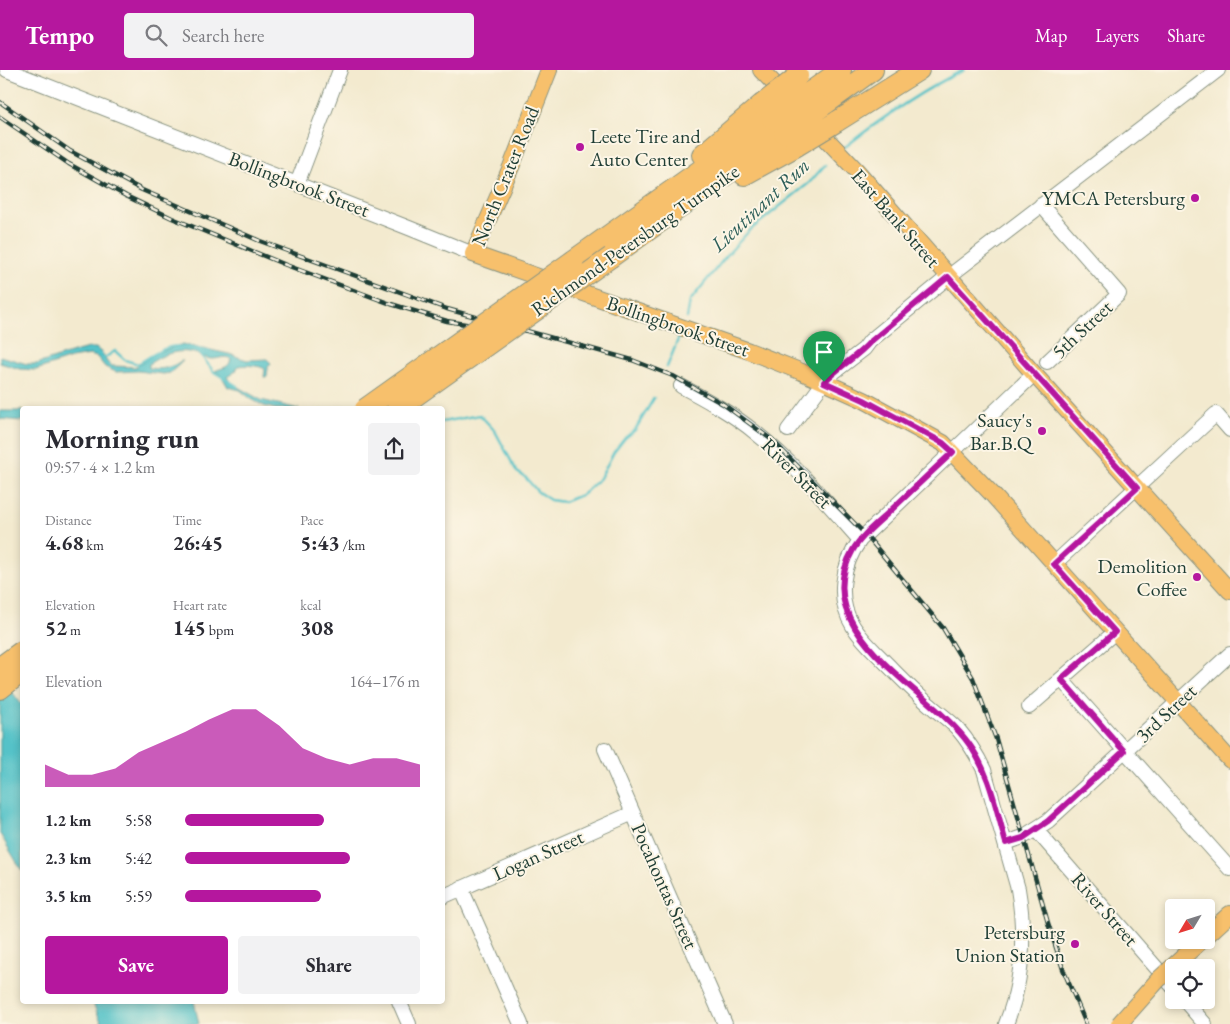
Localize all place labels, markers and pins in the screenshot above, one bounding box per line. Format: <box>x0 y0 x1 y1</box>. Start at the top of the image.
place label: Leete Tire and Auto Center <box>589 123 701 172</box>
marker: Leete Tire and Auto Center <box>574 141 586 153</box>
place label: YMCA Petersburg <box>1042 185 1185 211</box>
marker: YMCA Petersburg <box>1189 192 1201 204</box>
pin <box>803 331 845 382</box>
place label: Saucy's Bar.B.Q <box>970 407 1035 456</box>
marker: Saucy's Bar.B.Q <box>1036 425 1048 437</box>
place label: Demolition Coffee <box>1098 553 1187 602</box>
marker: Demolition Coffee <box>1191 571 1203 583</box>
place label: Petersburg Union Station <box>955 919 1065 968</box>
marker: Petersburg Union Station <box>1069 938 1081 950</box>

